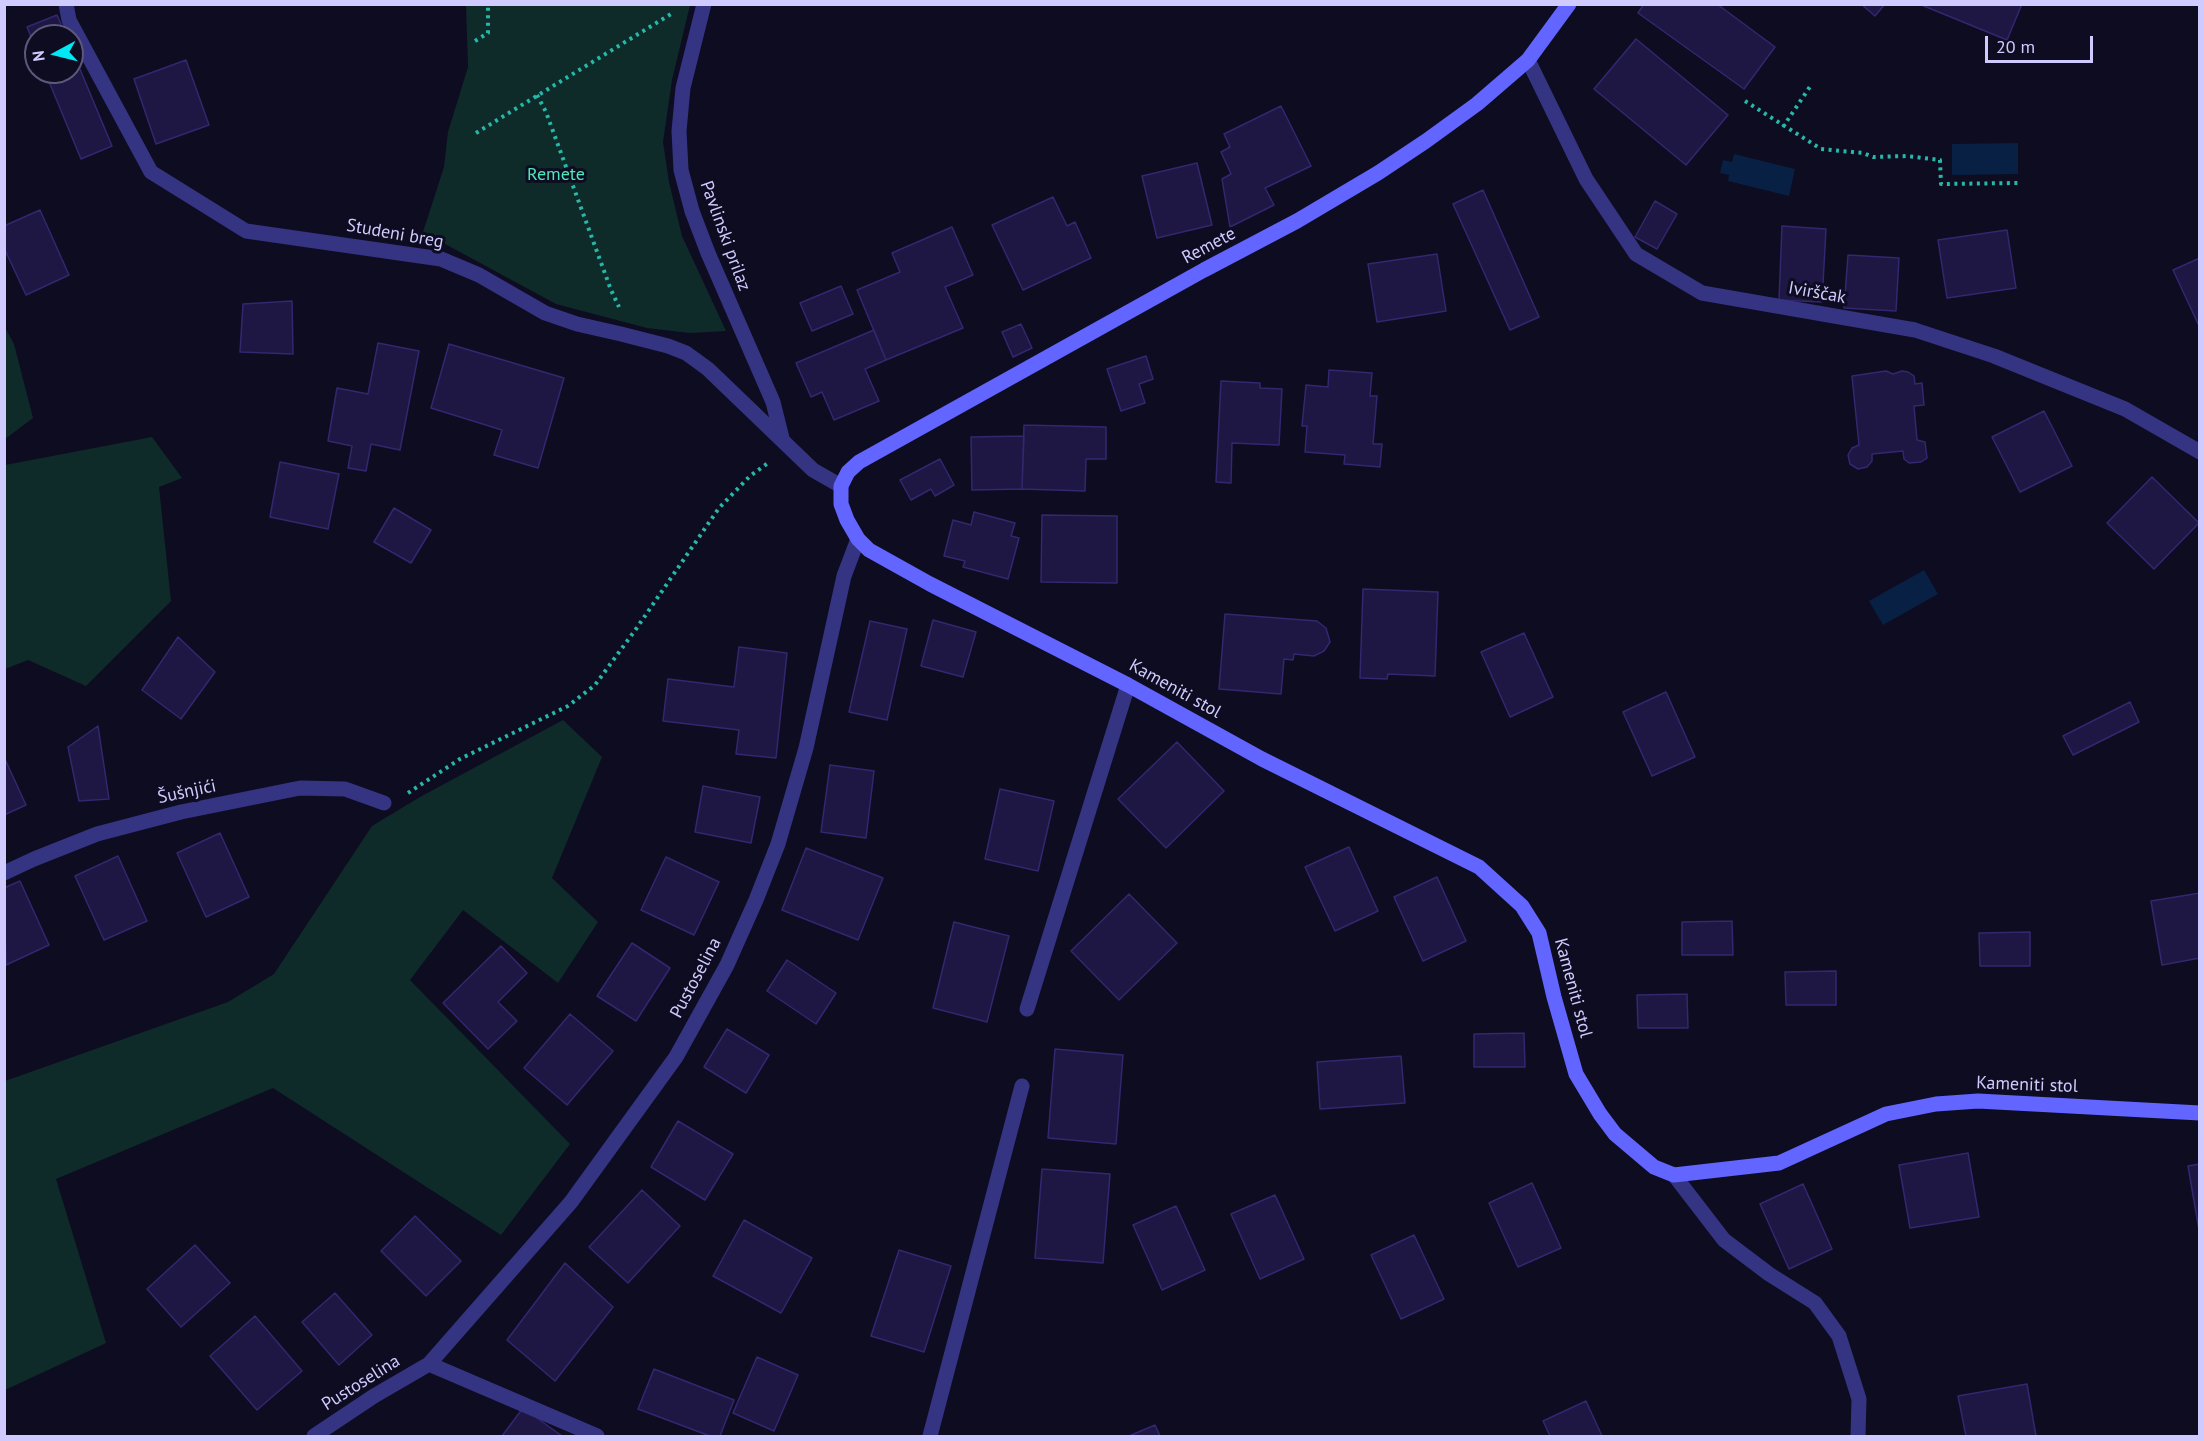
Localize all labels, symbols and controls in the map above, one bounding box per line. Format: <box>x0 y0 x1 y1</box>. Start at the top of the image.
north arrow <box>24 24 84 84</box>
scale bar <box>1988 24 2096 62</box>
text: 20 m <box>1996 35 2035 58</box>
text: N <box>28 50 49 62</box>
park label: Remete <box>527 164 585 186</box>
street label: Pavlinski prilaz <box>695 178 755 294</box>
street label: Studeni breg <box>345 215 445 253</box>
street label: Remete <box>1178 223 1240 269</box>
street label: Ivirščak <box>1787 277 1847 309</box>
street label: Kameniti stol <box>1125 655 1225 723</box>
street label: Šušnjići <box>156 775 218 809</box>
street label: Pustoselina <box>666 934 726 1022</box>
street label: Kameniti stol <box>1549 936 1597 1040</box>
street label: Kameniti stol <box>1976 1072 2078 1098</box>
street label: Pustoselina <box>318 1351 404 1415</box>

